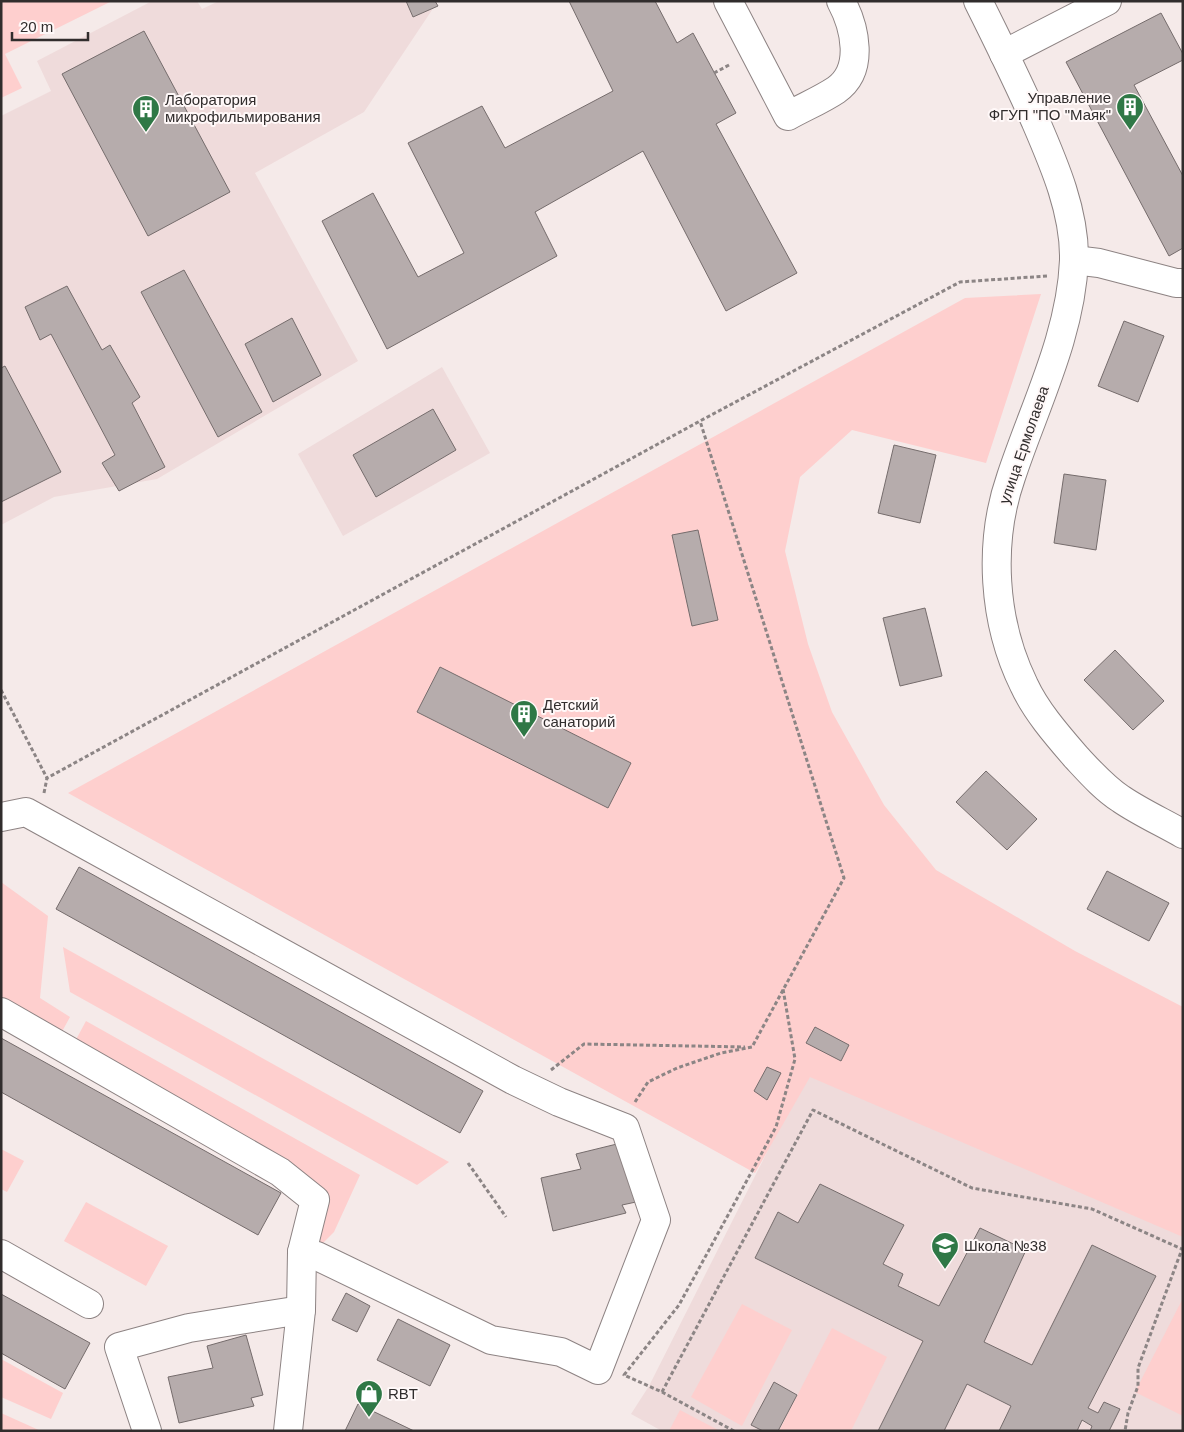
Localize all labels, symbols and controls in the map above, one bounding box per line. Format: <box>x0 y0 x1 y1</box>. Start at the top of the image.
scale bar <box>12 10 89 42</box>
text: 20 m <box>20 18 53 35</box>
place label: Управление ФГУП "ПО "Маяк" <box>989 89 1111 123</box>
place label: Лаборатория микрофильмирования <box>165 91 321 125</box>
building icon: Управление ФГУП "ПО "Маяк" <box>1115 92 1145 131</box>
building icon: Лаборатория микрофильмирования <box>131 94 161 133</box>
street label: улица Ермолаева <box>995 383 1052 506</box>
place label: Детский санаторий <box>543 696 615 730</box>
building icon: Детский санаторий <box>509 699 539 738</box>
school or university icon: Школа №38 <box>930 1231 960 1270</box>
place label: Школа №38 <box>964 1237 1047 1254</box>
shop icon: RBT <box>354 1379 384 1418</box>
place label: RBT <box>388 1385 418 1402</box>

